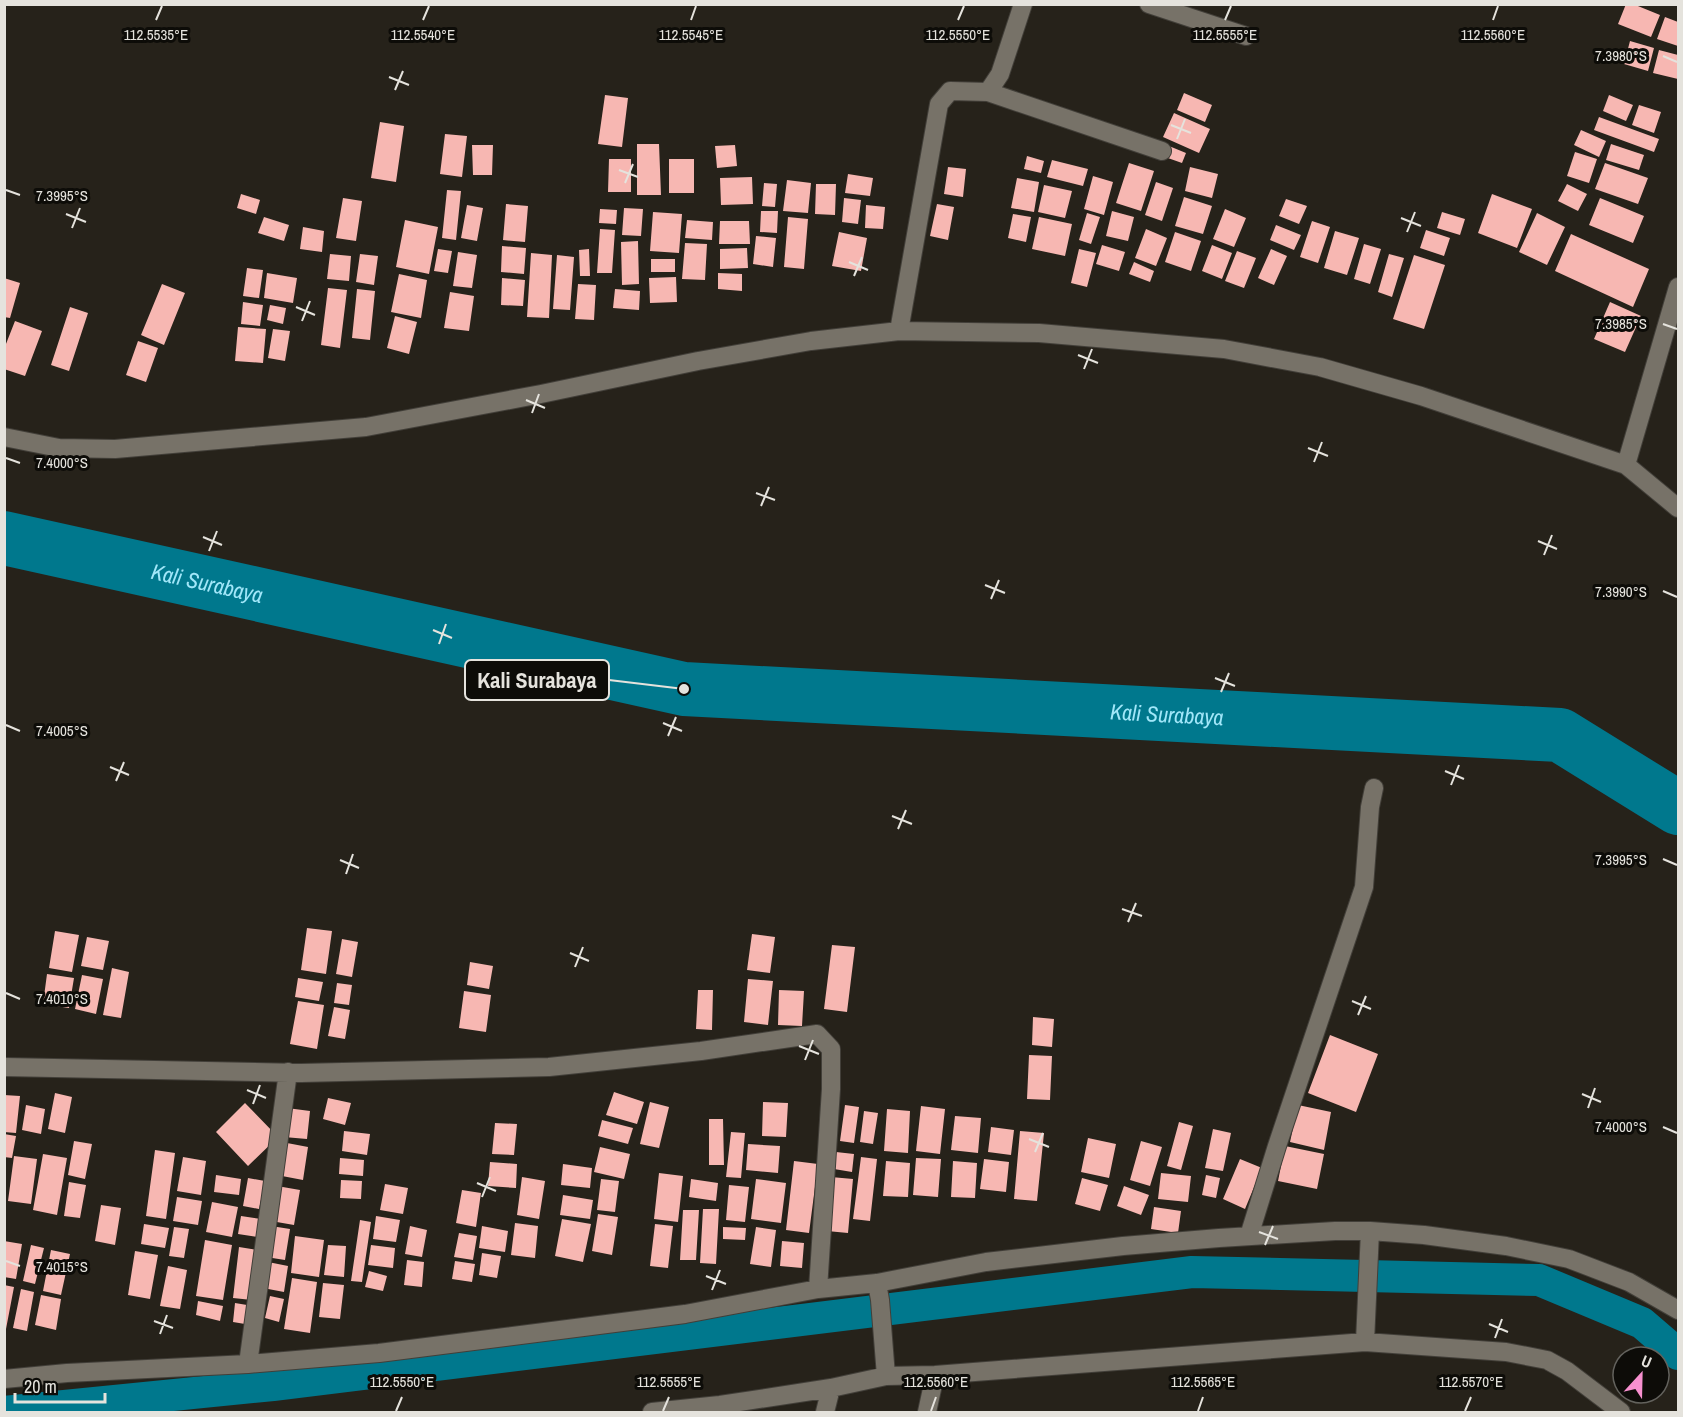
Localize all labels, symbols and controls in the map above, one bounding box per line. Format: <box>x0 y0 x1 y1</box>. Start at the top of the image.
text: 112.5535°E <box>124 24 188 45</box>
text: 112.5540°E <box>391 24 455 45</box>
text: 112.5545°E <box>659 24 723 45</box>
text: 112.5550°E <box>926 24 990 45</box>
text: 112.5555°E <box>1193 24 1257 45</box>
text: 112.5560°E <box>1461 24 1525 45</box>
text: 7.3980°S <box>1595 45 1647 66</box>
text: 7.3995°S <box>36 185 88 206</box>
text: 7.3985°S <box>1595 313 1647 334</box>
text: 7.4000°S <box>36 452 88 473</box>
water label: Kali Surabaya <box>148 556 266 610</box>
text: 7.3990°S <box>1595 581 1647 602</box>
callout: Kali Surabaya <box>465 660 609 700</box>
text: Kali Surabaya <box>477 665 597 695</box>
water label: Kali Surabaya <box>1109 696 1224 732</box>
text: 7.4005°S <box>36 720 88 741</box>
text: 7.3995°S <box>1595 849 1647 870</box>
text: 7.4010°S <box>36 988 88 1009</box>
text: 7.4000°S <box>1595 1116 1647 1137</box>
text: 7.4015°S <box>36 1256 88 1277</box>
north arrow <box>1611 1345 1671 1405</box>
text: U <box>1638 1349 1655 1373</box>
scale bar <box>15 1366 105 1404</box>
text: 112.5550°E <box>370 1371 434 1392</box>
text: 112.5555°E <box>637 1371 701 1392</box>
text: 112.5560°E <box>904 1371 968 1392</box>
text: 112.5565°E <box>1171 1371 1235 1392</box>
text: 112.5570°E <box>1439 1371 1503 1392</box>
text: 20 m <box>24 1374 57 1399</box>

